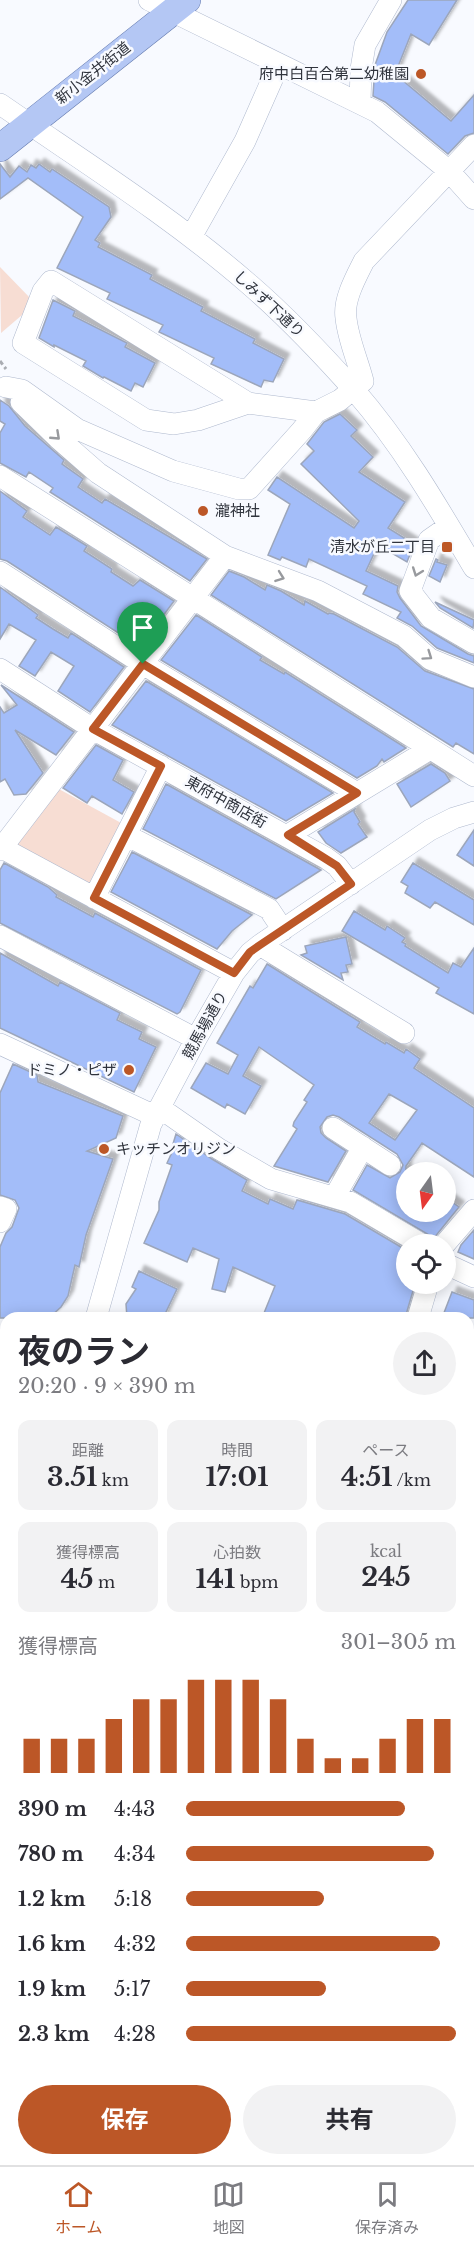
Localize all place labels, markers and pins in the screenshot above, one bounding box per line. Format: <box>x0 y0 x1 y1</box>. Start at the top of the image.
place label: 府中白百合第二幼稚園 <box>259 64 409 83</box>
marker: 府中白百合第二幼稚園 <box>414 67 428 81</box>
place label: 瀧神社 <box>215 501 260 520</box>
marker: 瀧神社 <box>196 504 210 518</box>
place label: 清水が丘二丁目 <box>330 537 435 556</box>
marker: 清水が丘二丁目 <box>440 540 454 554</box>
pin <box>117 602 168 664</box>
place label: ドミノ・ピザ <box>27 1060 117 1079</box>
marker: ドミノ・ピザ <box>122 1063 136 1077</box>
place label: キッチンオリジン <box>116 1139 236 1158</box>
marker: キッチンオリジン <box>97 1142 111 1156</box>

